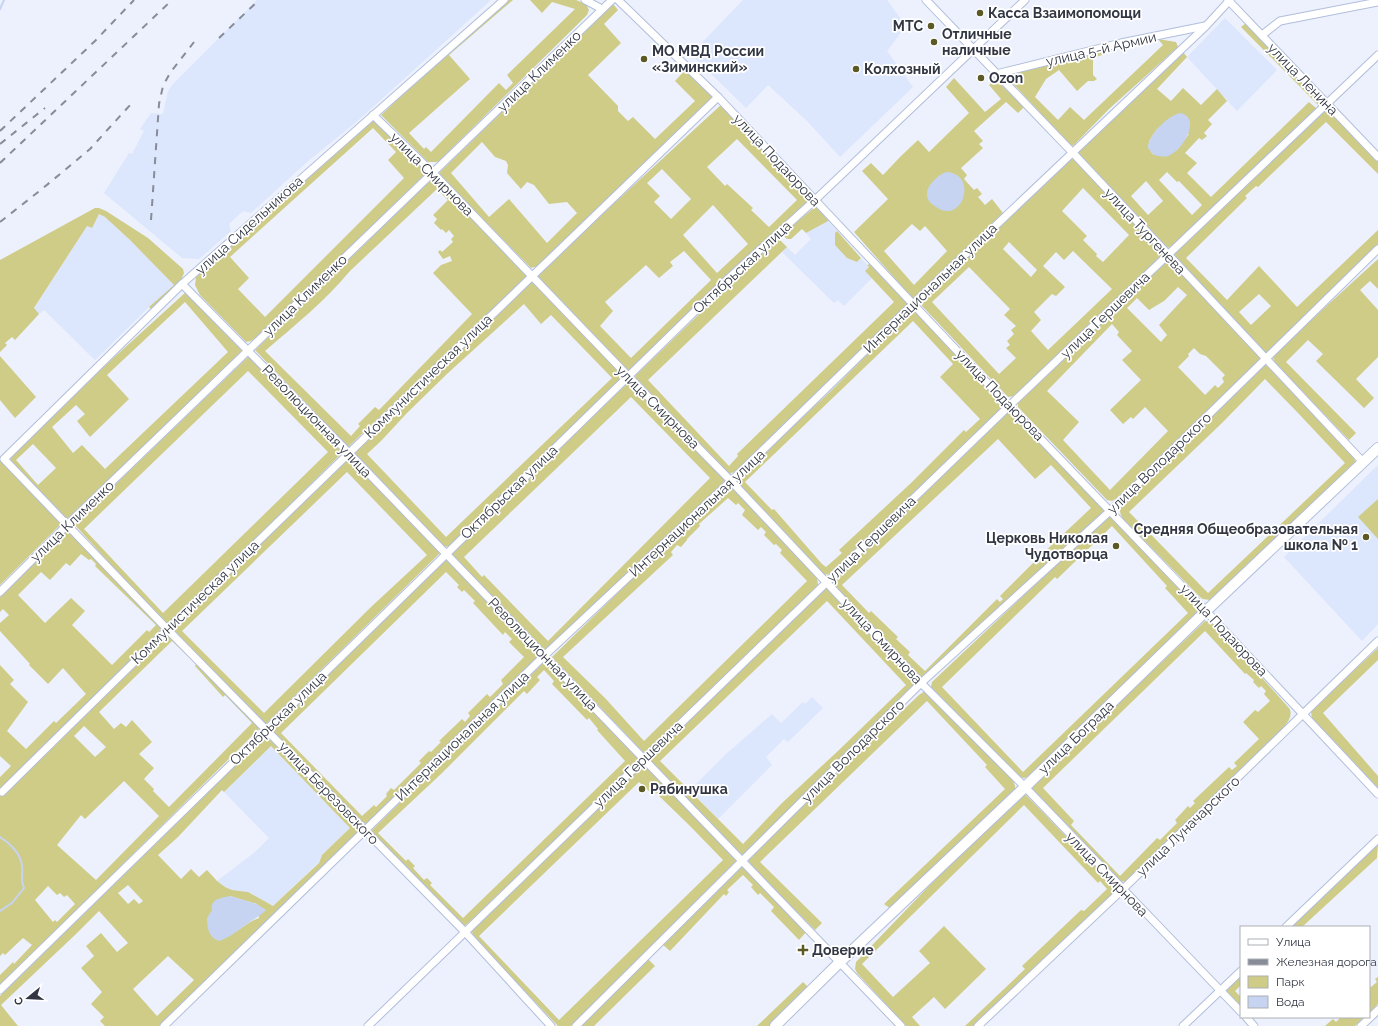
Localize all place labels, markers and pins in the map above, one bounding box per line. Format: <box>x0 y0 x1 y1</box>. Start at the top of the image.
place label: Касса Взаимопомощи <box>988 5 1141 21</box>
marker: Касса Взаимопомощи <box>975 8 985 18</box>
place label: МТС <box>893 18 923 34</box>
marker: МТС <box>926 21 936 31</box>
place label: Отличные наличные <box>942 26 1012 58</box>
marker: Отличные наличные <box>929 37 939 47</box>
place label: МО МВД России «Зиминский» <box>652 43 764 75</box>
marker: МО МВД России «Зиминский» <box>639 54 649 64</box>
place label: Колхозный <box>864 61 941 77</box>
marker: Колхозный <box>851 64 861 74</box>
place label: Ozon <box>989 70 1023 86</box>
marker: Ozon <box>976 73 986 83</box>
place label: Средняя Общеобразовательная школа № 1 <box>1134 521 1358 553</box>
place label: Церковь Николая Чудотворца <box>986 530 1108 562</box>
marker: Средняя Общеобразовательная школа № 1 <box>1361 532 1371 542</box>
marker: Церковь Николая Чудотворца <box>1111 541 1121 551</box>
place label: Рябинушка <box>650 781 728 797</box>
marker: Рябинушка <box>637 784 647 794</box>
place label: Доверие <box>812 942 874 958</box>
marker: Доверие <box>797 944 809 956</box>

